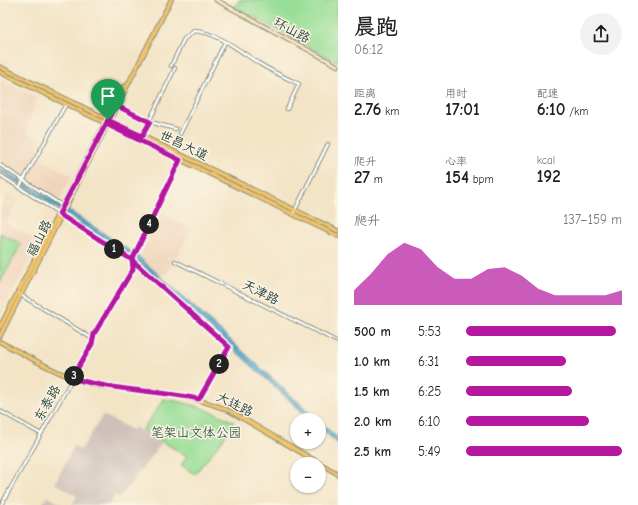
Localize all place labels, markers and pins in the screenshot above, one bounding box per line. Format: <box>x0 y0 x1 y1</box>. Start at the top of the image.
pin <box>91 79 125 120</box>
pin: 4 <box>139 214 159 234</box>
pin: 1 <box>104 239 124 259</box>
pin: 2 <box>209 354 229 374</box>
pin: 3 <box>64 366 84 386</box>

